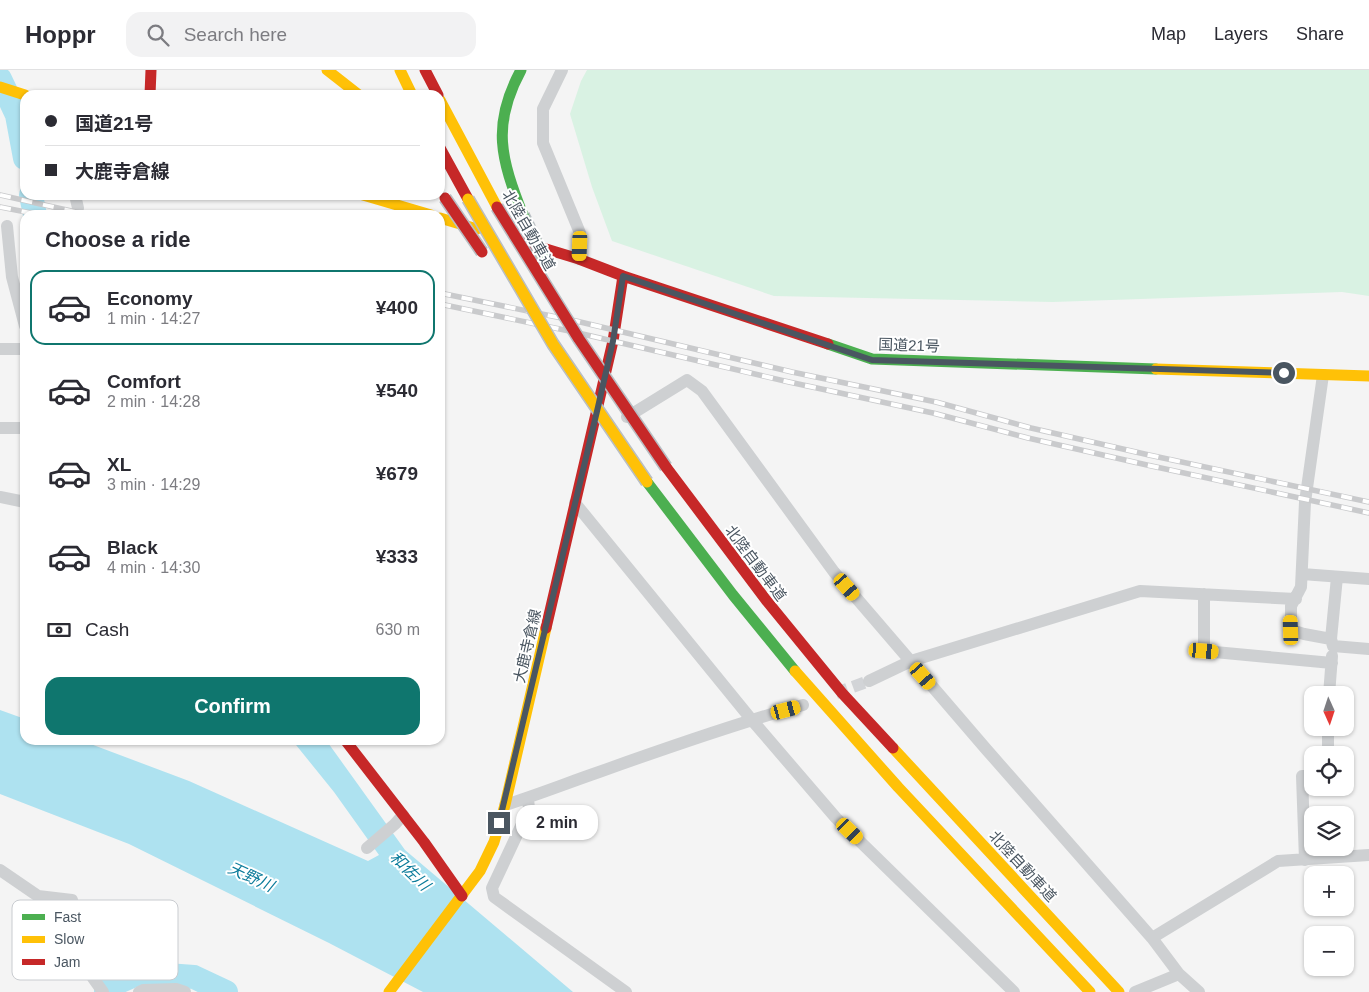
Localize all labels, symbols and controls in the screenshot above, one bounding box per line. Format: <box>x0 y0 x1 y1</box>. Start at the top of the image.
search box <box>126 12 476 57</box>
text: Hoppr <box>25 21 96 48</box>
icon: search <box>144 21 172 49</box>
text: Search here <box>184 24 287 45</box>
text: Map <box>1151 24 1186 44</box>
text: Layers <box>1214 24 1268 44</box>
text: Share <box>1296 24 1344 44</box>
text: 国道21号 <box>75 113 153 134</box>
text: 大鹿寺倉線 <box>75 161 170 182</box>
street label: 北陸自動車道 <box>499 187 559 273</box>
text: Choose a ride <box>45 227 190 252</box>
car <box>571 231 588 261</box>
icon: car <box>47 285 92 330</box>
text: Economy <box>107 288 193 309</box>
text: ¥400 <box>376 297 418 318</box>
text: 1 min · 14:27 <box>107 310 200 327</box>
street label: 国道21号 <box>878 335 940 355</box>
route start <box>1273 362 1295 384</box>
icon: car <box>47 368 92 413</box>
text: Comfort <box>107 371 181 392</box>
text: ¥540 <box>376 380 418 401</box>
text: 2 min · 14:28 <box>107 393 200 410</box>
icon: car <box>47 451 92 496</box>
text: XL <box>107 454 131 475</box>
text: ¥679 <box>376 463 418 484</box>
text: 3 min · 14:29 <box>107 476 200 493</box>
street label: 北陸自動車道 <box>722 522 790 604</box>
icon: car <box>47 534 92 579</box>
text: Black <box>107 537 158 558</box>
text: ¥333 <box>376 546 418 567</box>
text: 4 min · 14:30 <box>107 559 200 576</box>
car <box>831 571 862 603</box>
street label: 大鹿寺倉線 <box>510 608 544 684</box>
car <box>1282 615 1299 645</box>
icon: cash <box>45 616 73 644</box>
text: Cash <box>85 619 129 640</box>
text: 630 m <box>376 621 420 638</box>
car <box>1188 642 1219 660</box>
car <box>907 660 938 692</box>
button: Confirm <box>45 677 420 735</box>
north arrow <box>1304 686 1354 736</box>
map controls <box>1304 686 1354 976</box>
car <box>769 699 802 721</box>
button: locate <box>1304 746 1354 796</box>
callout: 2 min <box>516 806 599 840</box>
button: layers <box>1304 806 1354 856</box>
route end <box>488 812 510 834</box>
text: 2 min <box>536 814 578 831</box>
car <box>833 815 866 847</box>
street label: 北陸自動車道 <box>986 827 1060 905</box>
water label: 和佐川 <box>387 848 435 895</box>
water label: 天野川 <box>226 859 278 896</box>
button: + <box>1304 866 1354 916</box>
legend <box>12 900 178 980</box>
text: Fast <box>54 909 81 925</box>
button: − <box>1304 926 1354 976</box>
text: Slow <box>54 931 85 947</box>
text: Jam <box>54 954 80 970</box>

